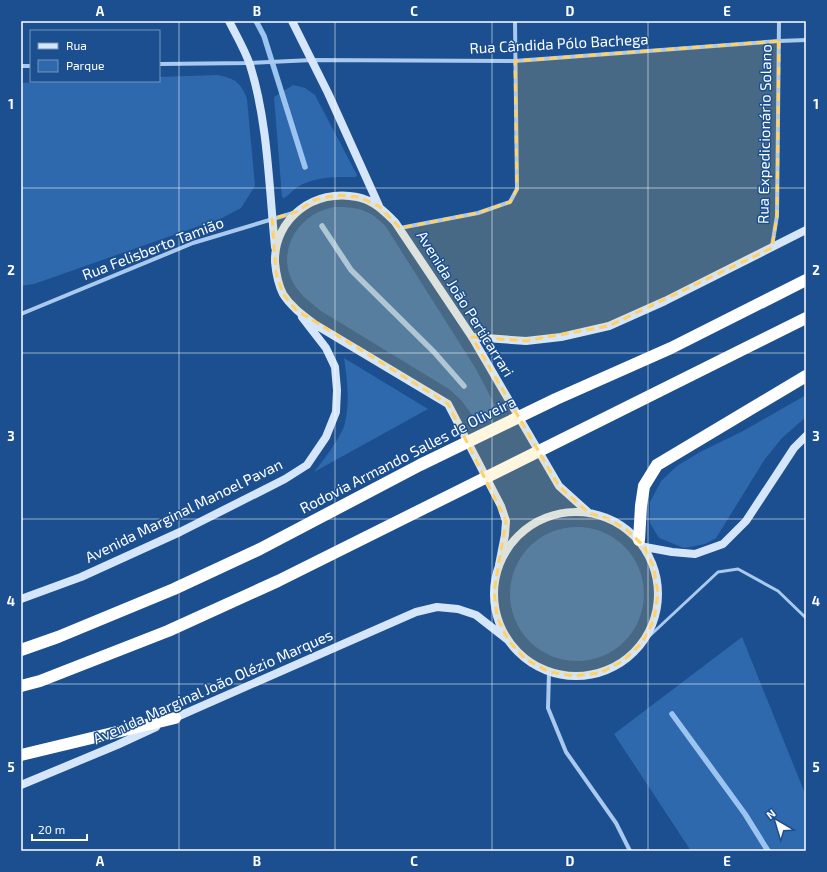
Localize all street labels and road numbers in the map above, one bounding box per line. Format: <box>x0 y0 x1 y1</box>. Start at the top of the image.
street label: Rua Cândida Pólo Bachega <box>469 29 649 57</box>
street label: Rua Expedicionário Solano <box>753 44 775 224</box>
street label: Rua Felisberto Tamião <box>79 213 226 283</box>
street label: Avenida João Perticarrari <box>413 227 518 380</box>
street label: Rodovia Armando Salles de Oliveira <box>296 392 519 517</box>
street label: Avenida Marginal Manoel Pavan <box>82 454 285 566</box>
street label: Avenida Marginal João Olézio Marques <box>90 625 335 747</box>

